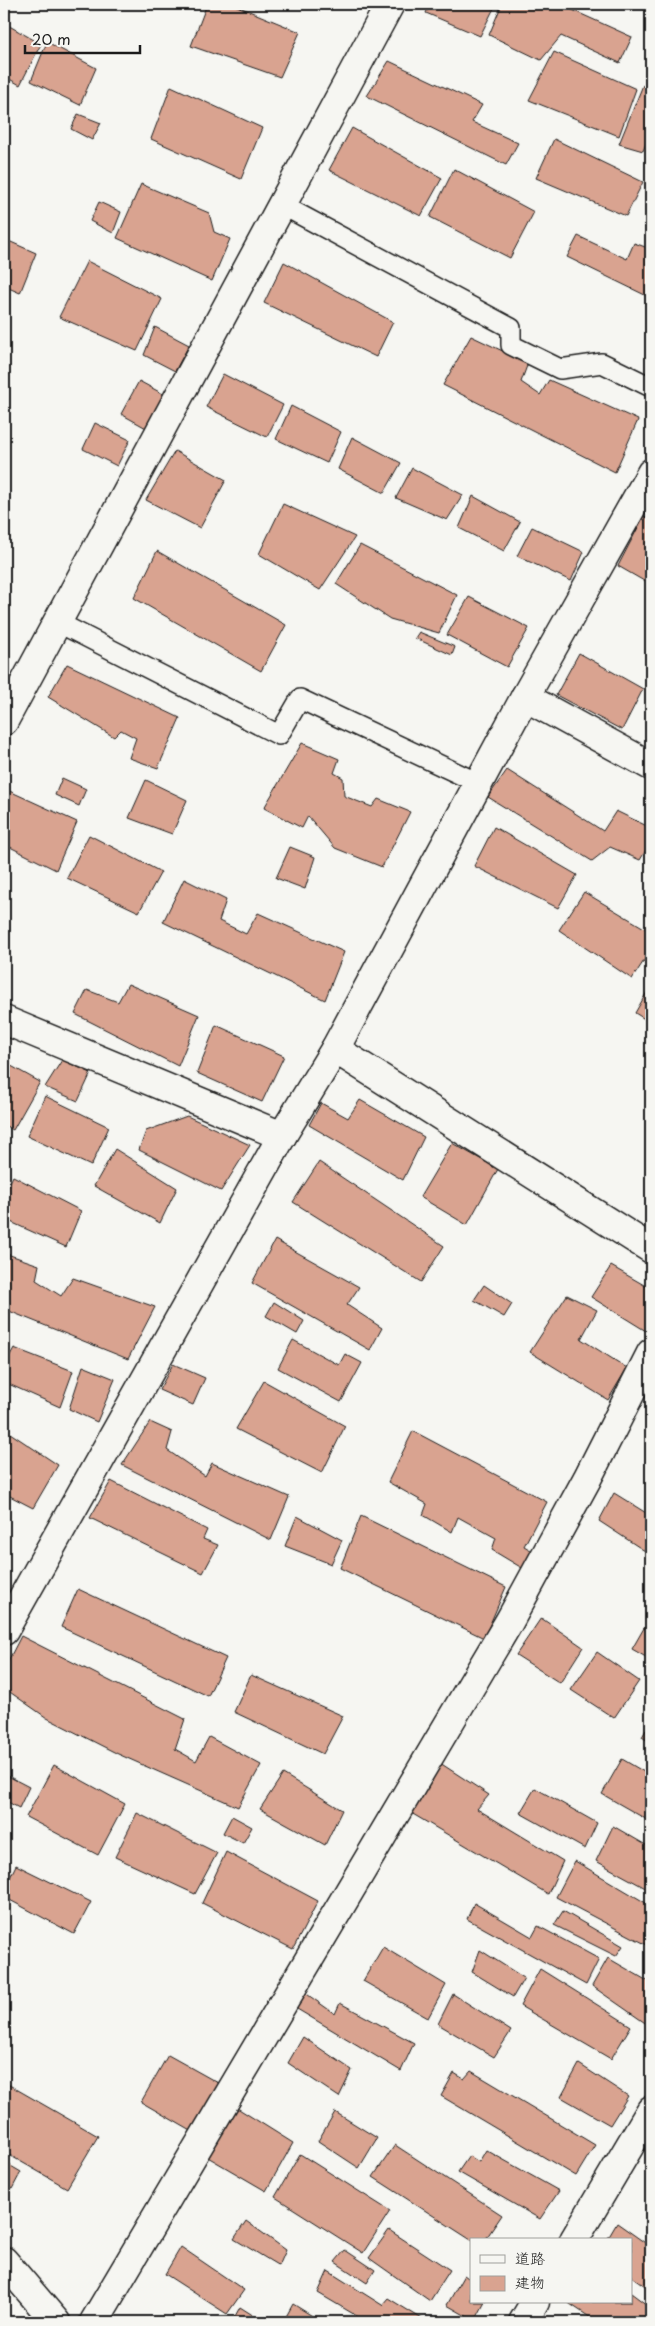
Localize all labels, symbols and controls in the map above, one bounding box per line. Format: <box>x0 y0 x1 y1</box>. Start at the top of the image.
scale bar <box>25 22 140 54</box>
text: 20 m <box>32 27 71 50</box>
legend <box>470 2238 632 2304</box>
text: 道路 <box>515 2246 545 2269</box>
text: 建物 <box>515 2270 545 2293</box>

